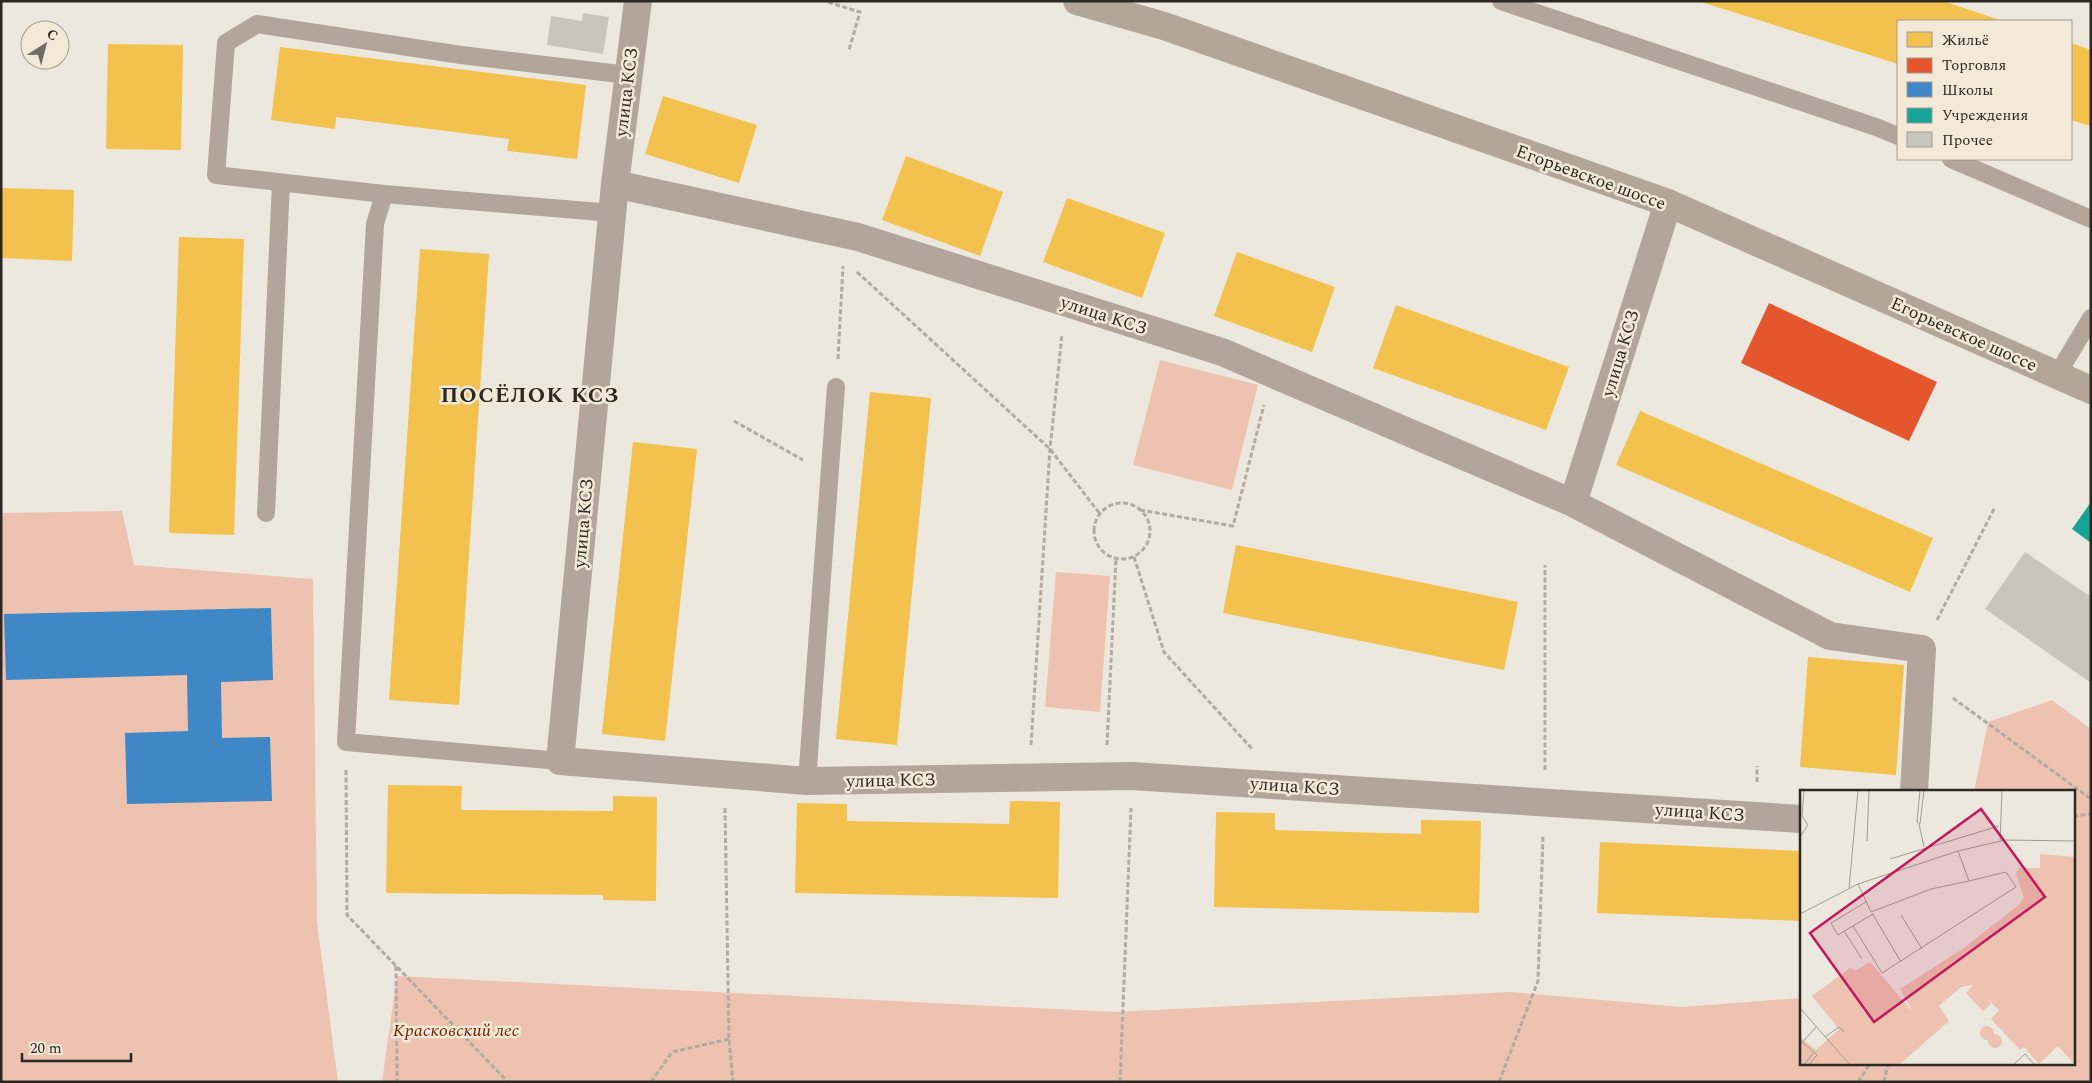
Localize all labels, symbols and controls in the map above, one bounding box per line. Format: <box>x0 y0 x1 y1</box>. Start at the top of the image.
north arrow <box>20 20 70 70</box>
legend <box>1897 20 2072 160</box>
text: С <box>42 23 63 46</box>
text: Жильё <box>1942 29 1989 52</box>
street label: улица КСЗ <box>608 46 645 139</box>
text: Торговля <box>1942 54 2006 77</box>
text: Школы <box>1942 79 1993 102</box>
text: Учреждения <box>1942 104 2028 127</box>
text: Прочее <box>1942 129 1993 152</box>
street label: Егорьевское шоссе <box>1512 138 1670 217</box>
street label: улица КСЗ <box>1056 288 1151 342</box>
street label: Егорьевское шоссе <box>1886 290 2041 379</box>
street label: улица КСЗ <box>1594 306 1647 401</box>
district label: ПОСЁЛОК КСЗ <box>440 379 620 412</box>
street label: улица КСЗ <box>566 477 601 570</box>
street label: улица КСЗ <box>845 766 936 795</box>
street label: улица КСЗ <box>1248 770 1341 803</box>
inset map <box>1800 790 2074 1066</box>
street label: улица КСЗ <box>1653 796 1746 829</box>
park label: Красковский лес <box>393 1017 520 1044</box>
scale bar <box>22 1030 131 1062</box>
text: 20 m <box>30 1037 62 1060</box>

